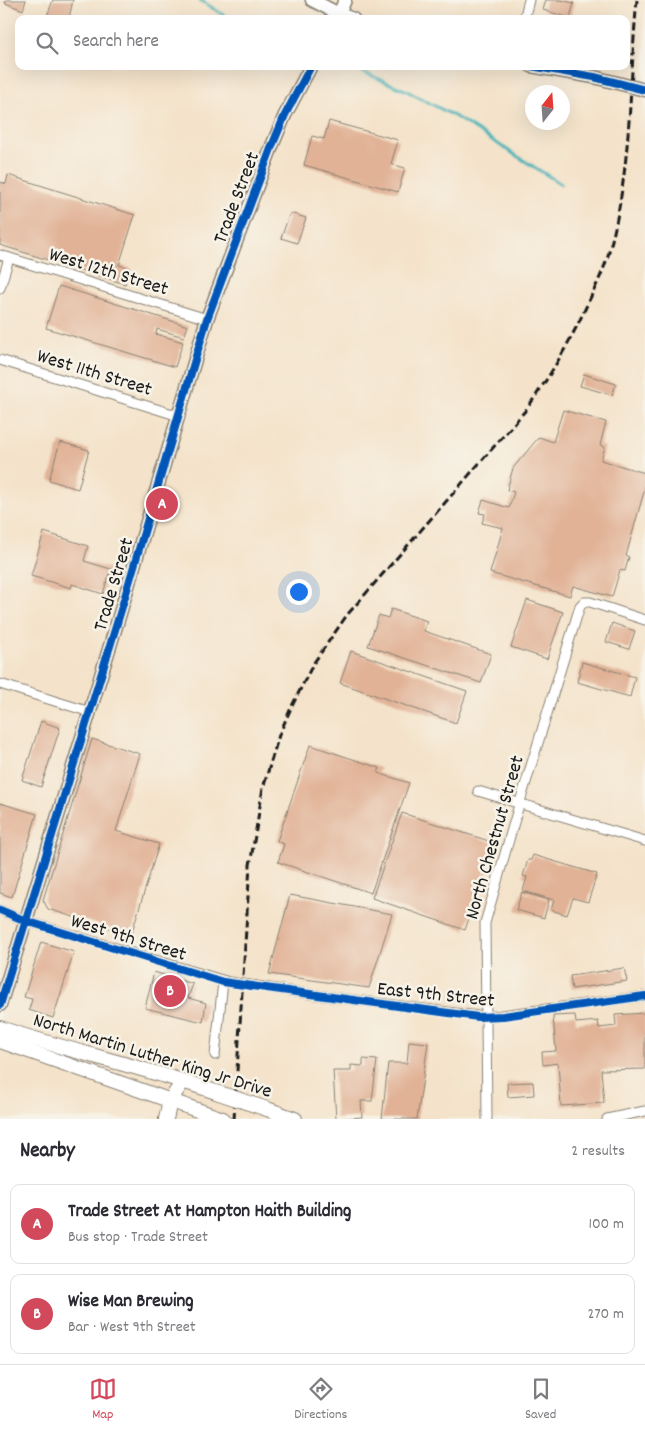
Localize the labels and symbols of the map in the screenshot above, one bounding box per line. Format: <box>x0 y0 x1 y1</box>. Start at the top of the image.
north arrow <box>525 85 570 130</box>
street label: Trade Street <box>207 148 268 248</box>
street label: West 12th Street <box>45 241 171 304</box>
street label: West 11th Street <box>33 343 155 405</box>
pin: A <box>146 485 178 523</box>
street label: Trade Street <box>87 535 142 635</box>
your location <box>286 579 312 605</box>
street label: North Chestnut Street <box>459 753 533 923</box>
street label: West 9th Street <box>67 908 189 970</box>
pin: B <box>154 972 186 1010</box>
street label: East 9th Street <box>376 976 496 1016</box>
street label: North Martin Luther King Jr Drive <box>29 1007 275 1107</box>

